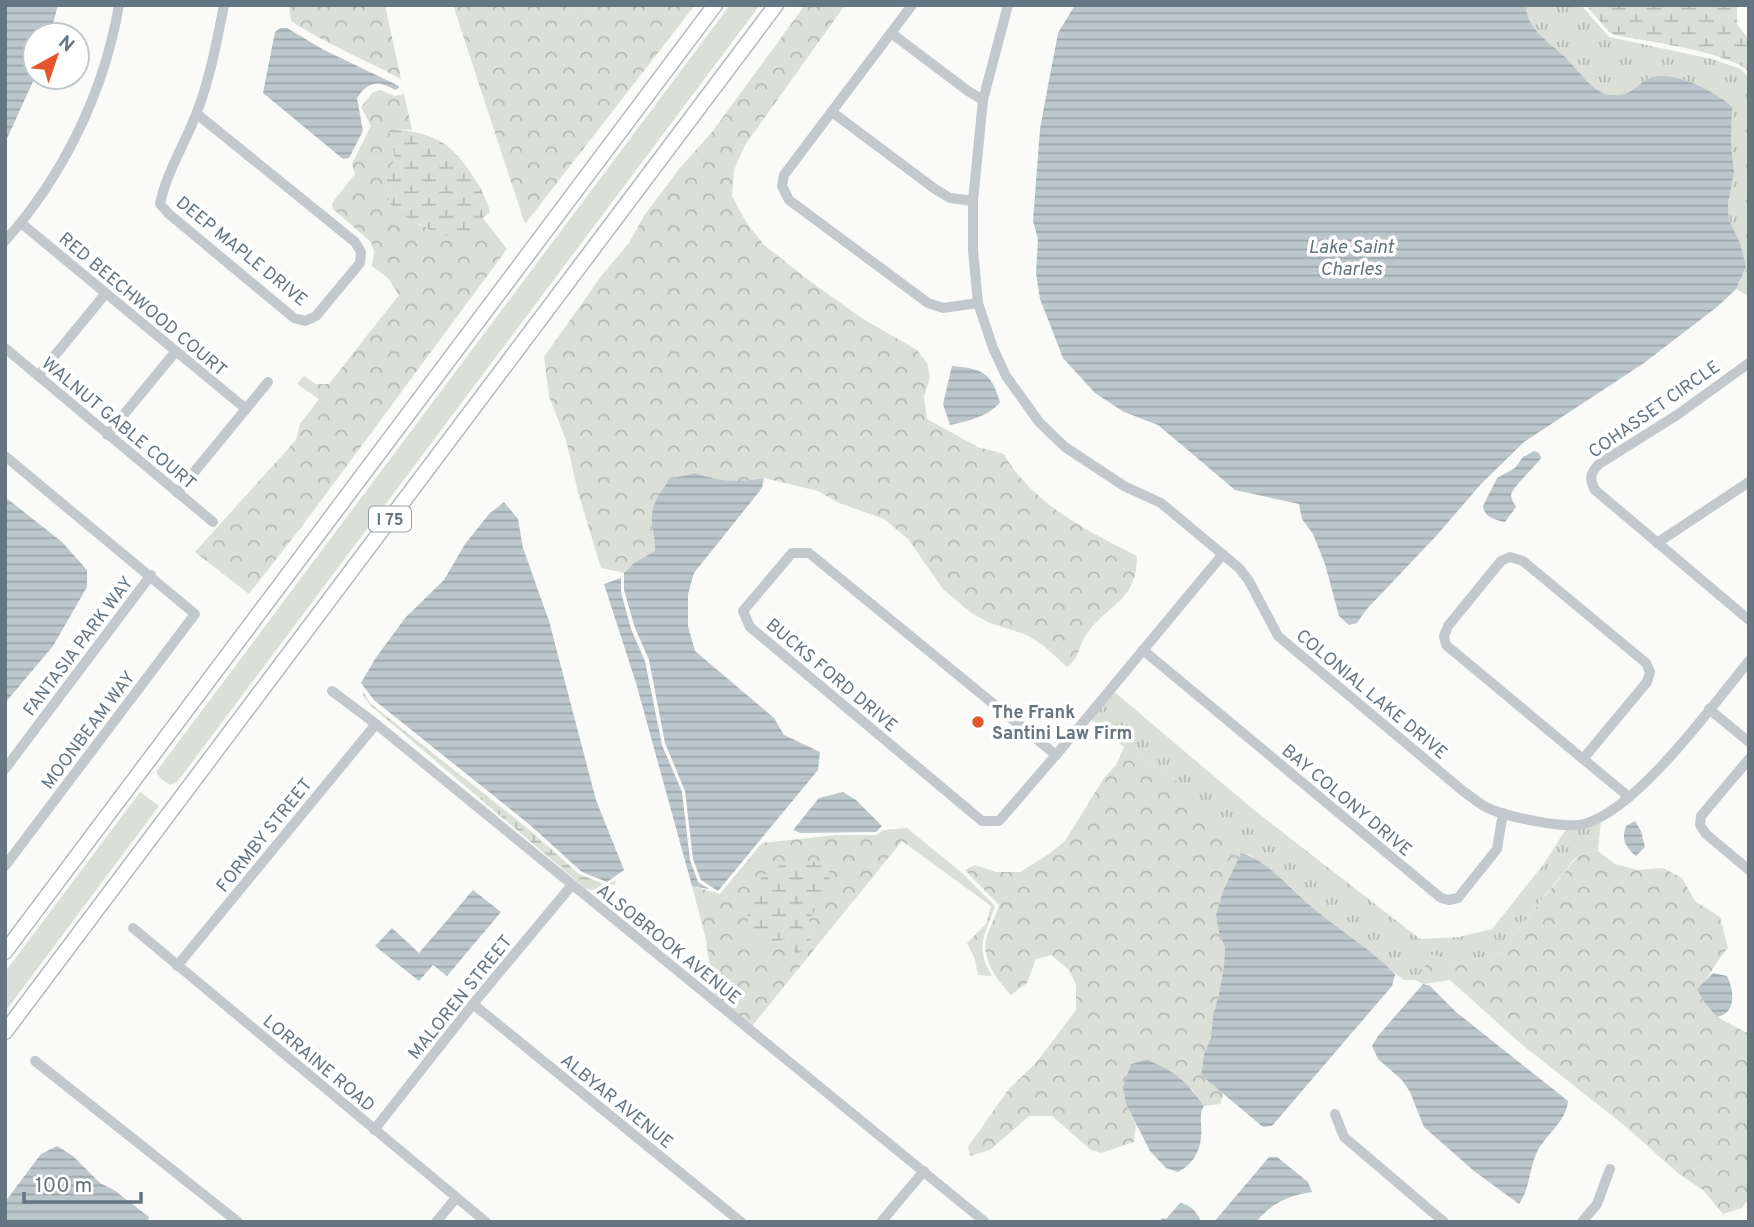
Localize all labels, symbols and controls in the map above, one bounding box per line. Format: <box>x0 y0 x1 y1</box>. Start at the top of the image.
north arrow <box>21 21 91 91</box>
text: N <box>53 31 79 58</box>
street label: DEEP MAPLE DRIVE <box>171 192 312 312</box>
street label: RED BEECHWOOD COURT <box>53 228 231 382</box>
water label: Lake Saint Charles <box>1308 236 1395 282</box>
street label: WALNUT GABLE COURT <box>36 353 200 496</box>
street label: COHASSET CIRCLE <box>1585 356 1725 464</box>
road number: I 75 <box>369 506 411 532</box>
street label: FANTASIA PARK WAY <box>19 572 139 721</box>
street label: BUCKS FORD DRIVE <box>760 614 902 738</box>
street label: COLONIAL LAKE DRIVE <box>1290 625 1452 765</box>
street label: MOONBEAM WAY <box>37 667 141 795</box>
place label: The Frank Santini Law Firm <box>992 702 1132 746</box>
marker: The Frank Santini Law Firm <box>970 714 986 730</box>
street label: BAY COLONY DRIVE <box>1276 740 1416 862</box>
street label: FORMBY STREET <box>212 774 318 898</box>
street label: ALSOBROOK AVENUE <box>591 880 745 1011</box>
street label: MALOREN STREET <box>404 931 518 1065</box>
street label: LORRAINE ROAD <box>257 1010 379 1118</box>
street label: ALBYAR AVENUE <box>555 1050 677 1155</box>
scale bar <box>24 1160 142 1204</box>
text: 100 m <box>35 1173 92 1200</box>

